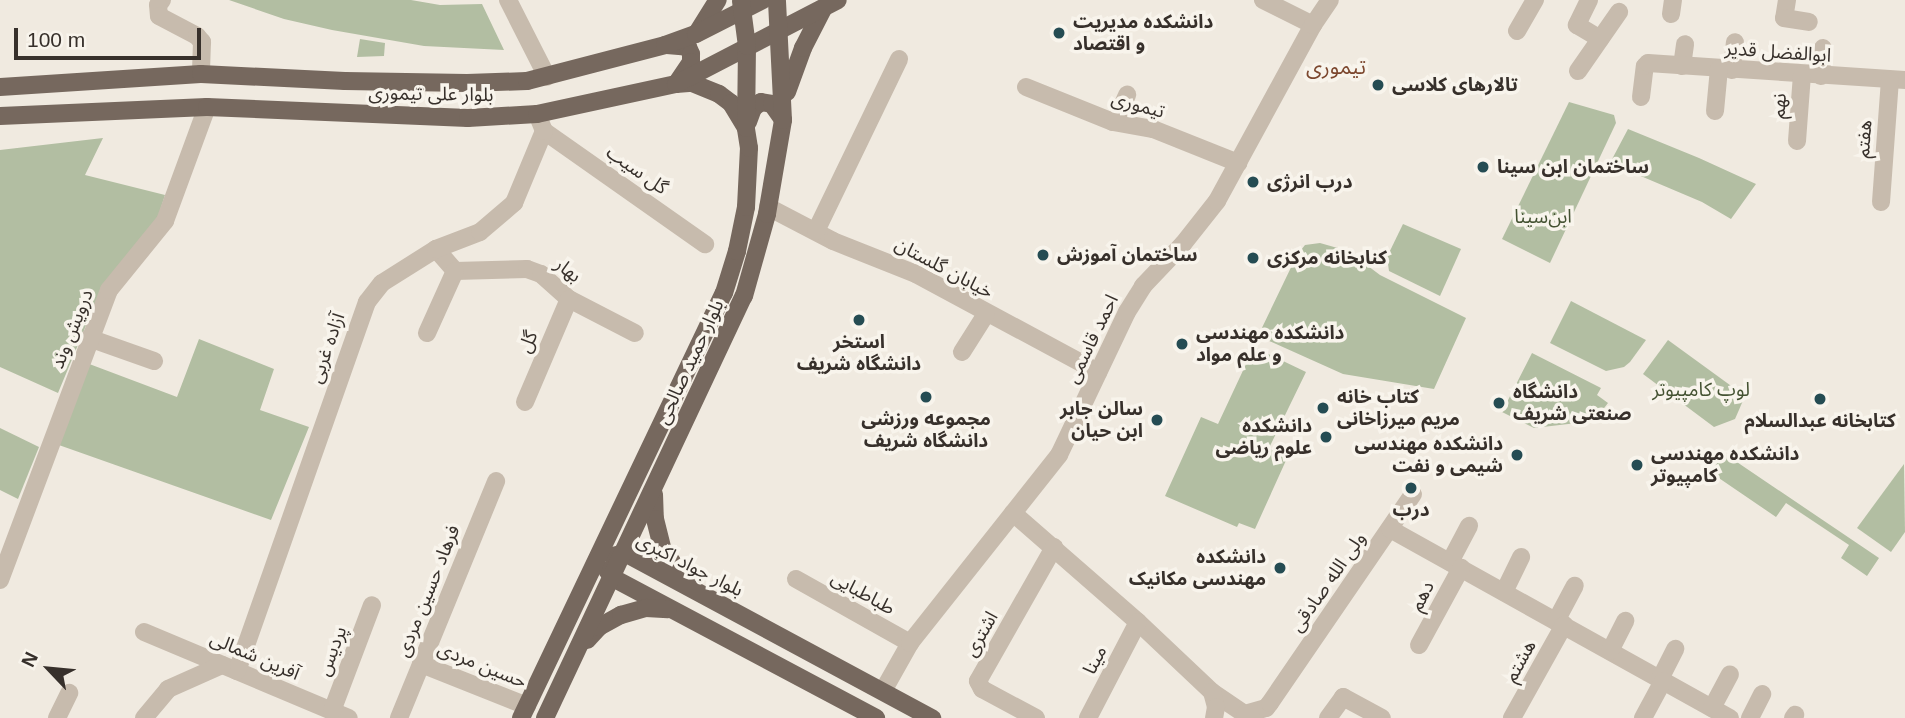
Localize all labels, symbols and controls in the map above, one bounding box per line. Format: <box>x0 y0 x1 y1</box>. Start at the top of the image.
place label: دانشکده مدیریت و اقتصاد <box>1073 11 1213 55</box>
scale bar <box>18 14 205 58</box>
marker: دانشکده مدیریت و اقتصاد <box>1051 25 1067 41</box>
text: 100 m <box>27 28 85 51</box>
street label: ابوالفضل قدیر <box>1724 37 1832 67</box>
district label: تیموری <box>1306 54 1366 80</box>
place label: تالارهای کلاسی <box>1392 74 1518 96</box>
marker: تالارهای کلاسی <box>1370 77 1386 93</box>
street label: بلوار علی تیموری <box>368 82 494 106</box>
street label: تیموری <box>1109 87 1167 123</box>
street label: نهم <box>1767 93 1791 119</box>
street label: هفتم <box>1851 119 1877 159</box>
street label: گل سیب <box>602 141 672 199</box>
place label: ساختمان ابن سینا <box>1497 156 1649 178</box>
marker: ساختمان ابن سینا <box>1475 159 1491 175</box>
place label: درب انرژی <box>1267 171 1352 193</box>
marker: درب انرژی <box>1245 174 1261 190</box>
park label: ابن‌سینا <box>1514 206 1572 228</box>
street label: خیابان گلستان <box>891 233 997 303</box>
place label: ساختمان آموزش <box>1057 244 1197 266</box>
marker: ساختمان آموزش <box>1035 247 1051 263</box>
place label: کنابخانه مرکزی <box>1267 247 1387 269</box>
marker: کنابخانه مرکزی <box>1245 250 1261 266</box>
street label: بهار <box>550 253 586 287</box>
street label: درویش‌ وند <box>46 286 98 372</box>
street label: احمد قاسمی <box>1061 291 1123 387</box>
street label: بلوار حمید صالحی <box>651 296 729 428</box>
street label: آزاده غربی <box>304 310 350 386</box>
marker: استخر دانشگاه شریف <box>851 312 867 328</box>
place label: دانشکده مهندسی و علم مواد <box>1196 322 1344 366</box>
street label: گل <box>513 328 543 356</box>
place label: استخر دانشگاه شریف <box>797 331 921 375</box>
marker: دانشکده مهندسی و علم مواد <box>1174 336 1190 352</box>
park label: لوپ کامپیوتر <box>1652 379 1750 401</box>
place label: دانشگاه صنعتی شریف <box>1513 381 1632 425</box>
place label: کتاب خانه مریم میرزاخانی <box>1337 386 1460 430</box>
marker: مجموعه ورزشی دانشگاه شریف <box>918 389 934 405</box>
marker: کتابخانه عبدالسلام <box>1812 391 1828 407</box>
marker: دانشگاه صنعتی شریف <box>1491 395 1507 411</box>
place label: سالن جابر ابن حیان <box>1060 398 1143 442</box>
marker: کتاب خانه مریم میرزاخانی <box>1315 400 1331 416</box>
place label: مجموعه ورزشی دانشگاه شریف <box>861 408 991 452</box>
place label: کتابخانه عبدالسلام <box>1744 410 1896 432</box>
marker: سالن جابر ابن حیان <box>1149 412 1165 428</box>
place label: دانشکده علوم ریاضی <box>1215 415 1312 459</box>
marker: دانشکده علوم ریاضی <box>1318 429 1334 445</box>
place label: دانشکده مهندسی شیمی و نفت <box>1355 433 1503 477</box>
place label: دانشکده مهندسی کامپیوتر <box>1651 443 1799 487</box>
marker: دانشکده مهندسی شیمی و نفت <box>1509 447 1525 463</box>
marker: دانشکده مهندسی کامپیوتر <box>1629 457 1645 473</box>
marker: درب <box>1403 480 1419 496</box>
place label: درب <box>1392 499 1430 521</box>
street label: فرهاد حسین مردی <box>391 522 465 660</box>
street label: بلوار جواد اکبری <box>633 528 747 602</box>
street label: ولی الله صادقی <box>1285 528 1371 636</box>
place label: دانشکده مهندسی مکانیک <box>1129 546 1266 590</box>
marker: دانشکده مهندسی مکانیک <box>1272 560 1288 576</box>
street label: طباطبایی <box>827 566 899 620</box>
street label: دهم <box>1405 577 1439 615</box>
street label: اشتری <box>959 607 1003 661</box>
street label: پردیس <box>312 623 352 679</box>
street label: آفرین شمالی <box>207 627 303 685</box>
north arrow <box>14 634 84 704</box>
street label: هشتم <box>1499 636 1541 686</box>
street label: حسین مردی <box>434 637 530 693</box>
street label: مینا <box>1078 642 1112 678</box>
text: N <box>17 649 42 670</box>

